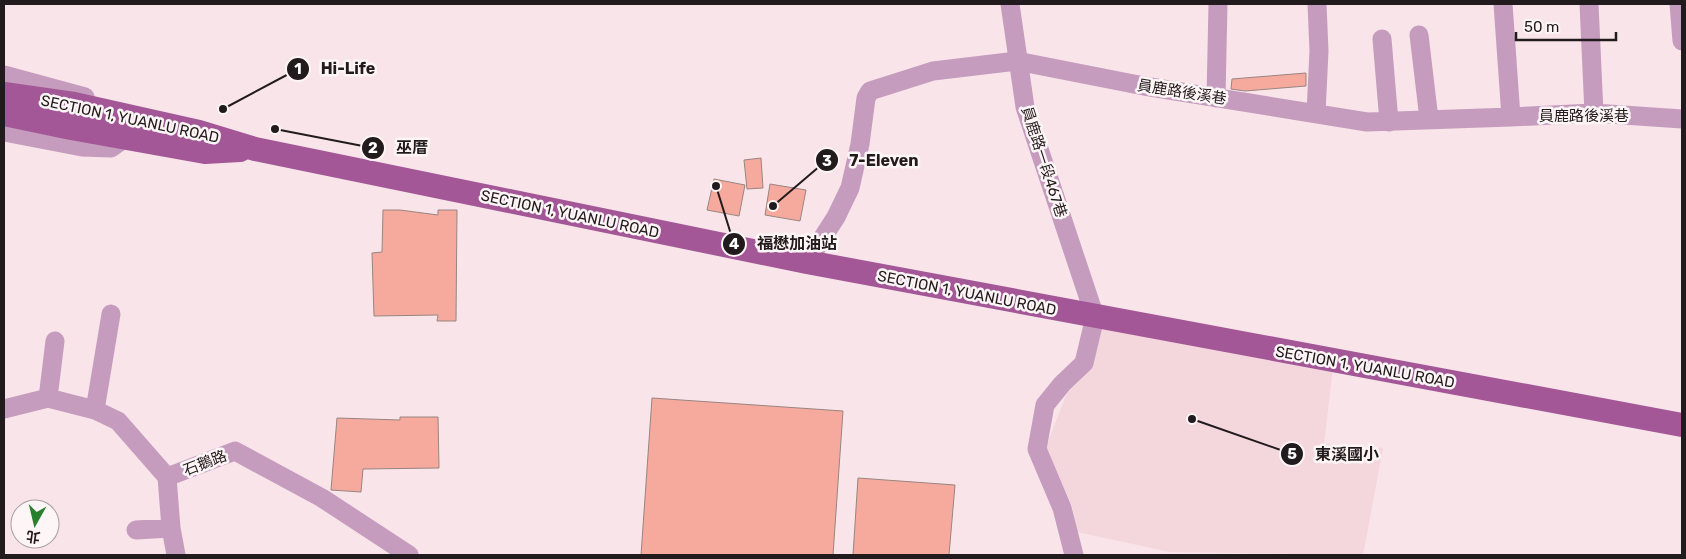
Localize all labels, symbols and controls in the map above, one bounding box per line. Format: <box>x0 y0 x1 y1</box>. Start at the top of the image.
scale bar <box>1516 10 1616 42</box>
text: 50 m <box>1524 18 1559 36</box>
callout: Hi-Life <box>285 53 385 84</box>
text: Hi-Life <box>321 59 375 78</box>
text: 1 <box>294 60 302 78</box>
street label: 員鹿路後溪巷 <box>1136 76 1228 108</box>
street label: SECTION 1, YUANLU ROAD <box>39 91 221 147</box>
street label: 員鹿路一段467巷 <box>1018 104 1070 220</box>
street label: 員鹿路後溪巷 <box>1539 107 1629 125</box>
callout: 巫厝 <box>361 132 438 163</box>
text: 巫厝 <box>396 138 428 157</box>
text: 2 <box>368 139 378 157</box>
callout: 7-Eleven <box>814 145 928 176</box>
text: 7-Eleven <box>849 151 919 170</box>
text: 3 <box>822 152 832 170</box>
street label: SECTION 1, YUANLU ROAD <box>479 186 661 242</box>
callout: 福懋加油站 <box>722 228 847 259</box>
text: 福懋加油站 <box>757 234 837 253</box>
text: 4 <box>729 235 739 253</box>
street label: SECTION 1, YUANLU ROAD <box>876 267 1058 319</box>
street label: SECTION 1, YUANLU ROAD <box>1274 342 1456 392</box>
callout: 東溪國小 <box>1280 439 1389 470</box>
text: 5 <box>1287 445 1297 463</box>
text: 東溪國小 <box>1315 445 1379 464</box>
street label: 石鵝路 <box>181 447 229 479</box>
north arrow <box>10 499 60 549</box>
text: 北 <box>25 527 41 546</box>

